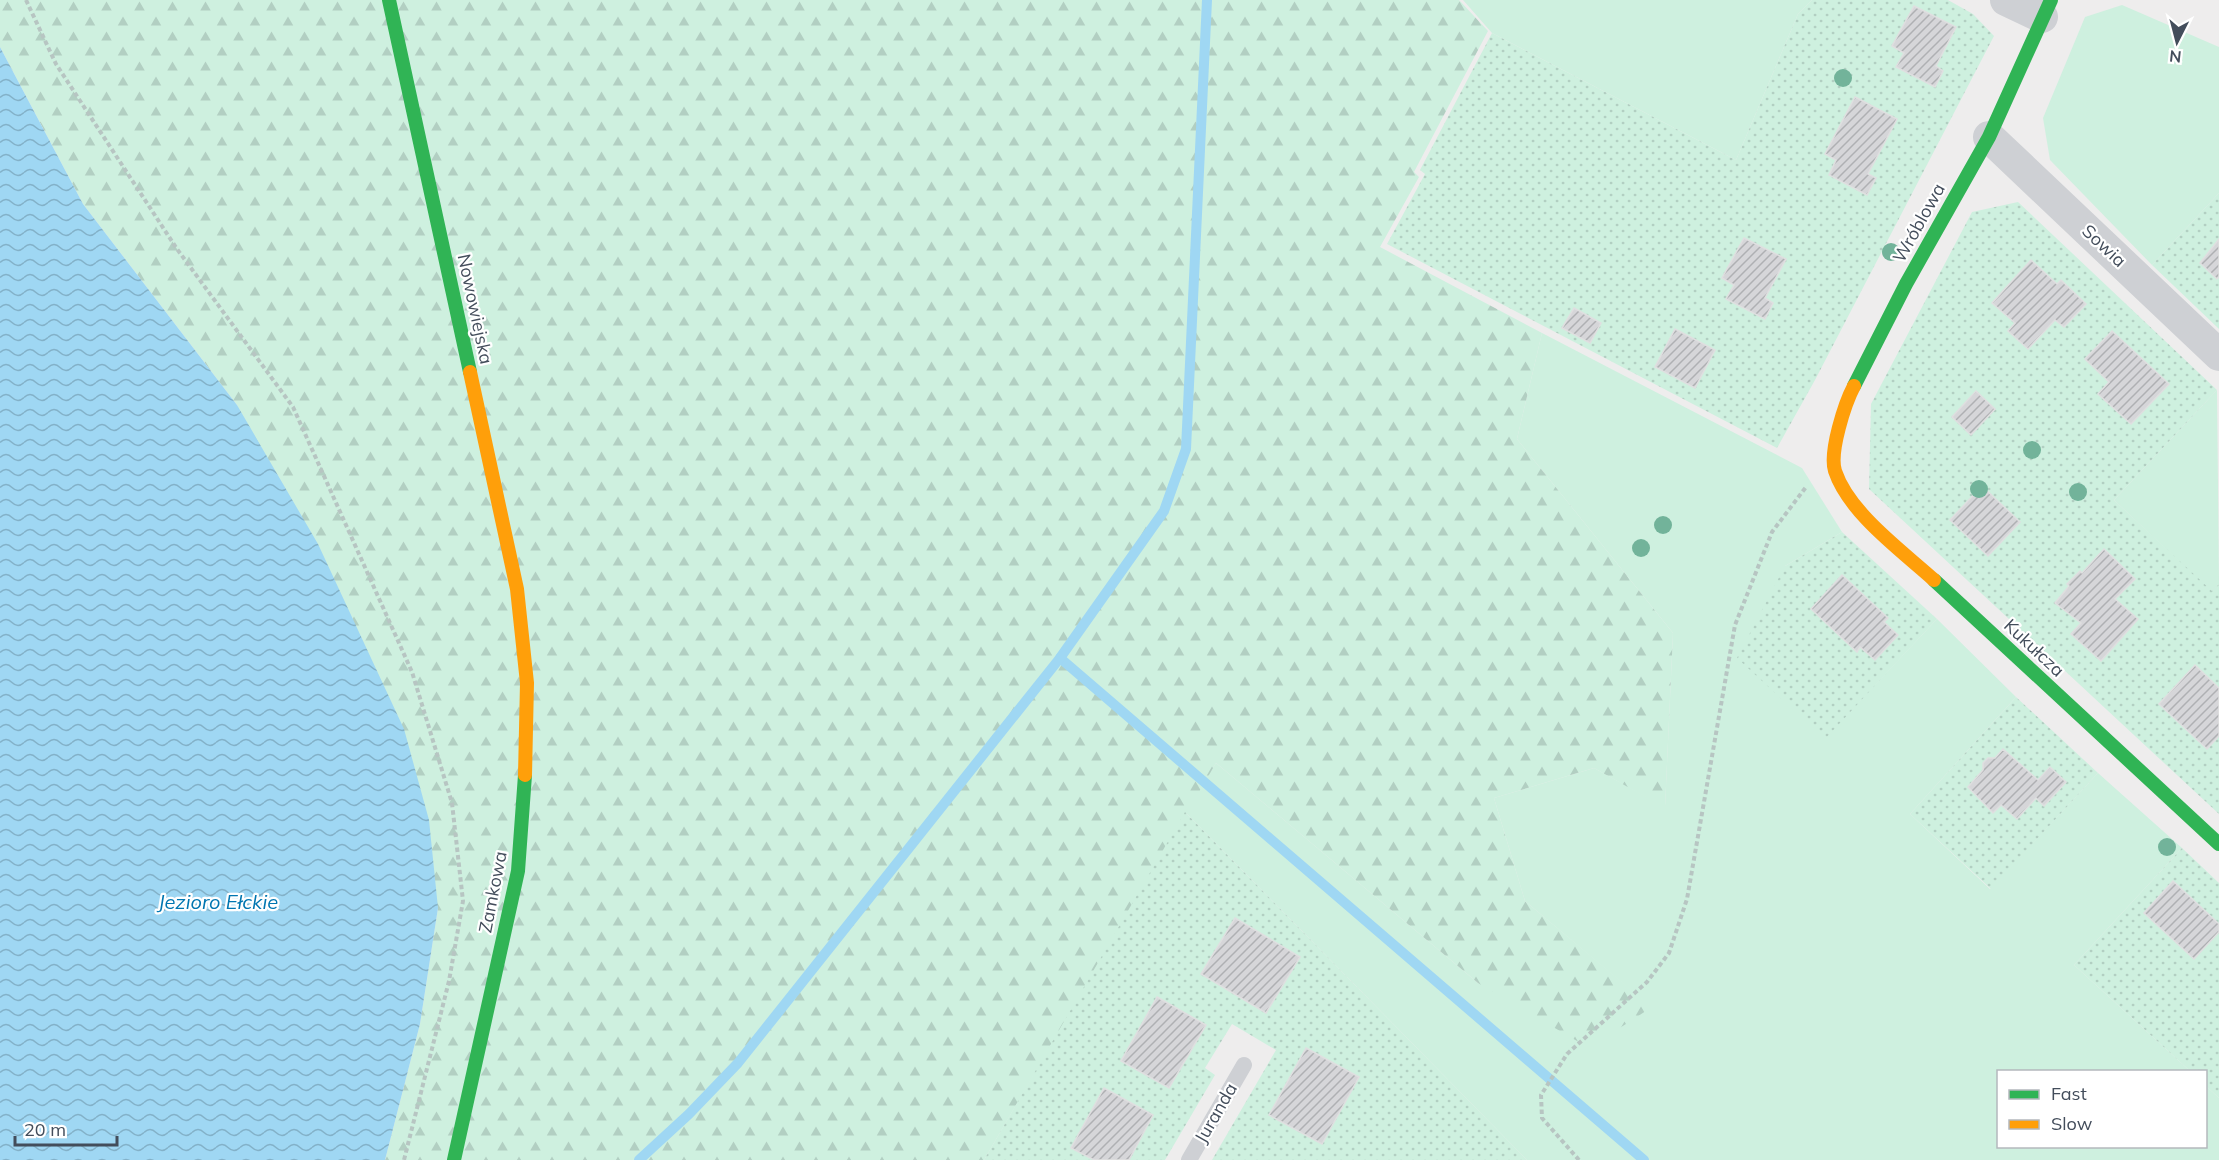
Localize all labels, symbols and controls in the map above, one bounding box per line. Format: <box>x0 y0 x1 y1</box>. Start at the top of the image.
north arrow <box>2147 12 2207 72</box>
text: N <box>2168 46 2182 67</box>
street label: Wróblowa <box>1887 179 1950 266</box>
street label: Sowia <box>2077 219 2131 272</box>
street label: Nowowiejska <box>453 252 498 366</box>
street label: Kukułcza <box>1999 614 2069 681</box>
street label: Zamkowa <box>473 849 512 935</box>
water label: Jezioro Ełckie <box>156 889 278 914</box>
legend <box>1997 1070 2207 1148</box>
street label: Juranda <box>1189 1079 1242 1147</box>
text: Fast <box>2051 1082 2087 1105</box>
scale bar <box>15 1109 117 1147</box>
text: Slow <box>2051 1112 2093 1135</box>
text: 20 m <box>24 1118 66 1141</box>

